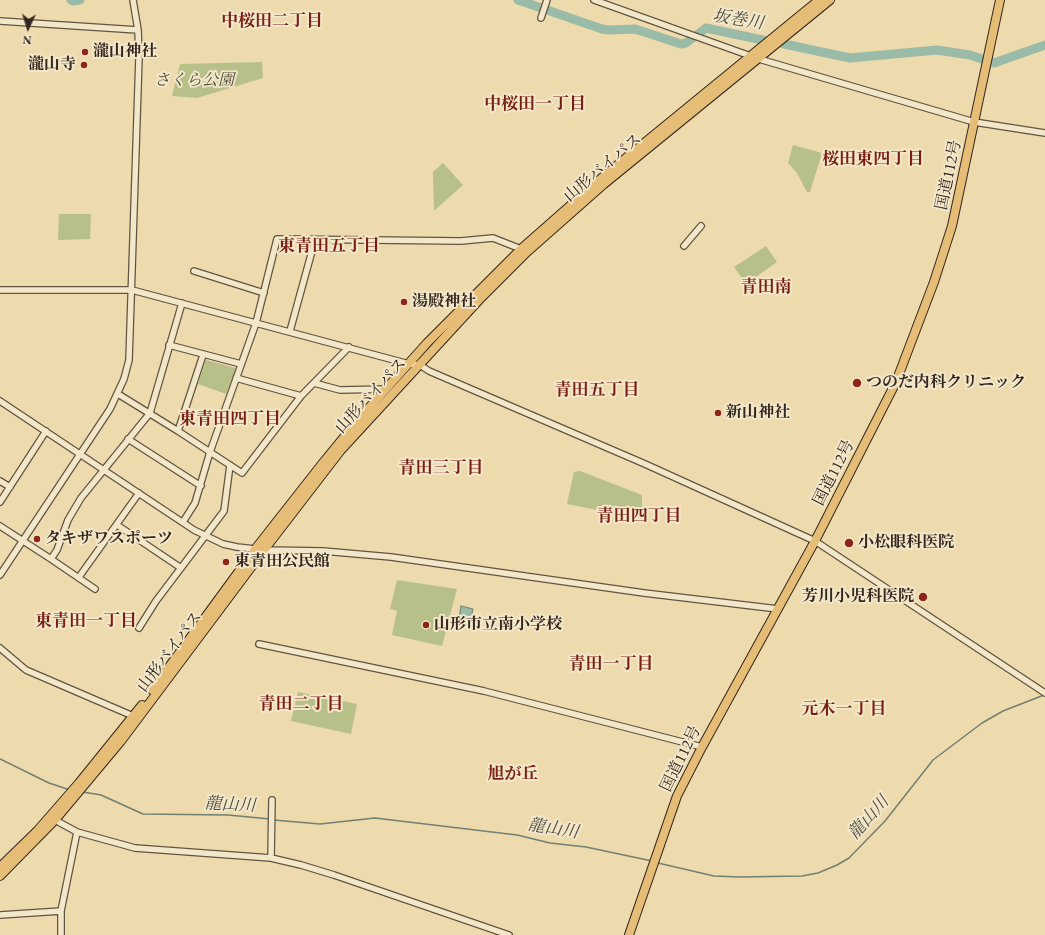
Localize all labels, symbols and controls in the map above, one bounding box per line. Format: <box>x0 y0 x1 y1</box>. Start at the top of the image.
water label: 坂巻川 <box>711 6 765 34</box>
north arrow <box>8 8 48 48</box>
district label: 中桜田二丁目 <box>221 11 323 31</box>
text: N <box>22 33 32 47</box>
place label: 瀧山神社 <box>93 42 157 62</box>
marker: 瀧山神社 <box>80 47 90 57</box>
place label: 瀧山寺 <box>28 55 76 75</box>
marker: 瀧山寺 <box>79 60 89 70</box>
park label: さくら公園 <box>154 71 234 91</box>
district label: 中桜田一丁目 <box>484 94 586 114</box>
street label: 山形バイパス <box>560 130 646 206</box>
street label: 国道112号 <box>932 138 966 212</box>
district label: 桜田東四丁目 <box>822 149 924 169</box>
district label: 東青田五丁目 <box>278 236 380 256</box>
district label: 青田南 <box>741 277 791 297</box>
place label: 湯殿神社 <box>412 292 476 312</box>
marker: 湯殿神社 <box>399 297 409 307</box>
street label: 山形バイパス <box>331 354 411 438</box>
place label: つのだ内科クリニック <box>866 373 1026 393</box>
marker: つのだ内科クリニック <box>851 377 863 389</box>
district label: 青田五丁目 <box>555 380 639 400</box>
place label: 新山神社 <box>726 403 790 423</box>
marker: 新山神社 <box>713 408 723 418</box>
district label: 東青田四丁目 <box>179 409 281 429</box>
street label: 国道112号 <box>809 437 859 509</box>
district label: 青田三丁目 <box>399 458 483 478</box>
district label: 青田四丁目 <box>597 506 681 526</box>
place label: タキザワスポーツ <box>45 529 173 549</box>
place label: 小松眼科医院 <box>858 533 954 553</box>
marker: タキザワスポーツ <box>32 534 42 544</box>
marker: 小松眼科医院 <box>843 537 855 549</box>
place label: 東青田公民館 <box>234 552 330 572</box>
marker: 東青田公民館 <box>221 557 231 567</box>
place label: 芳川小児科医院 <box>802 587 914 607</box>
marker: 芳川小児科医院 <box>917 591 929 603</box>
street label: 山形バイパス <box>133 608 207 696</box>
district label: 東青田一丁目 <box>35 611 137 631</box>
place label: 山形市立南小学校 <box>434 615 562 635</box>
marker: 山形市立南小学校 <box>421 620 431 630</box>
district label: 青田一丁目 <box>569 654 653 674</box>
district label: 青田二丁目 <box>259 694 343 714</box>
district label: 元木一丁目 <box>802 699 886 719</box>
street label: 国道112号 <box>657 723 705 795</box>
district label: 旭が丘 <box>488 764 538 784</box>
water label: 龍山川 <box>844 792 894 844</box>
water label: 龍山川 <box>204 793 256 817</box>
water label: 龍山川 <box>526 815 580 843</box>

